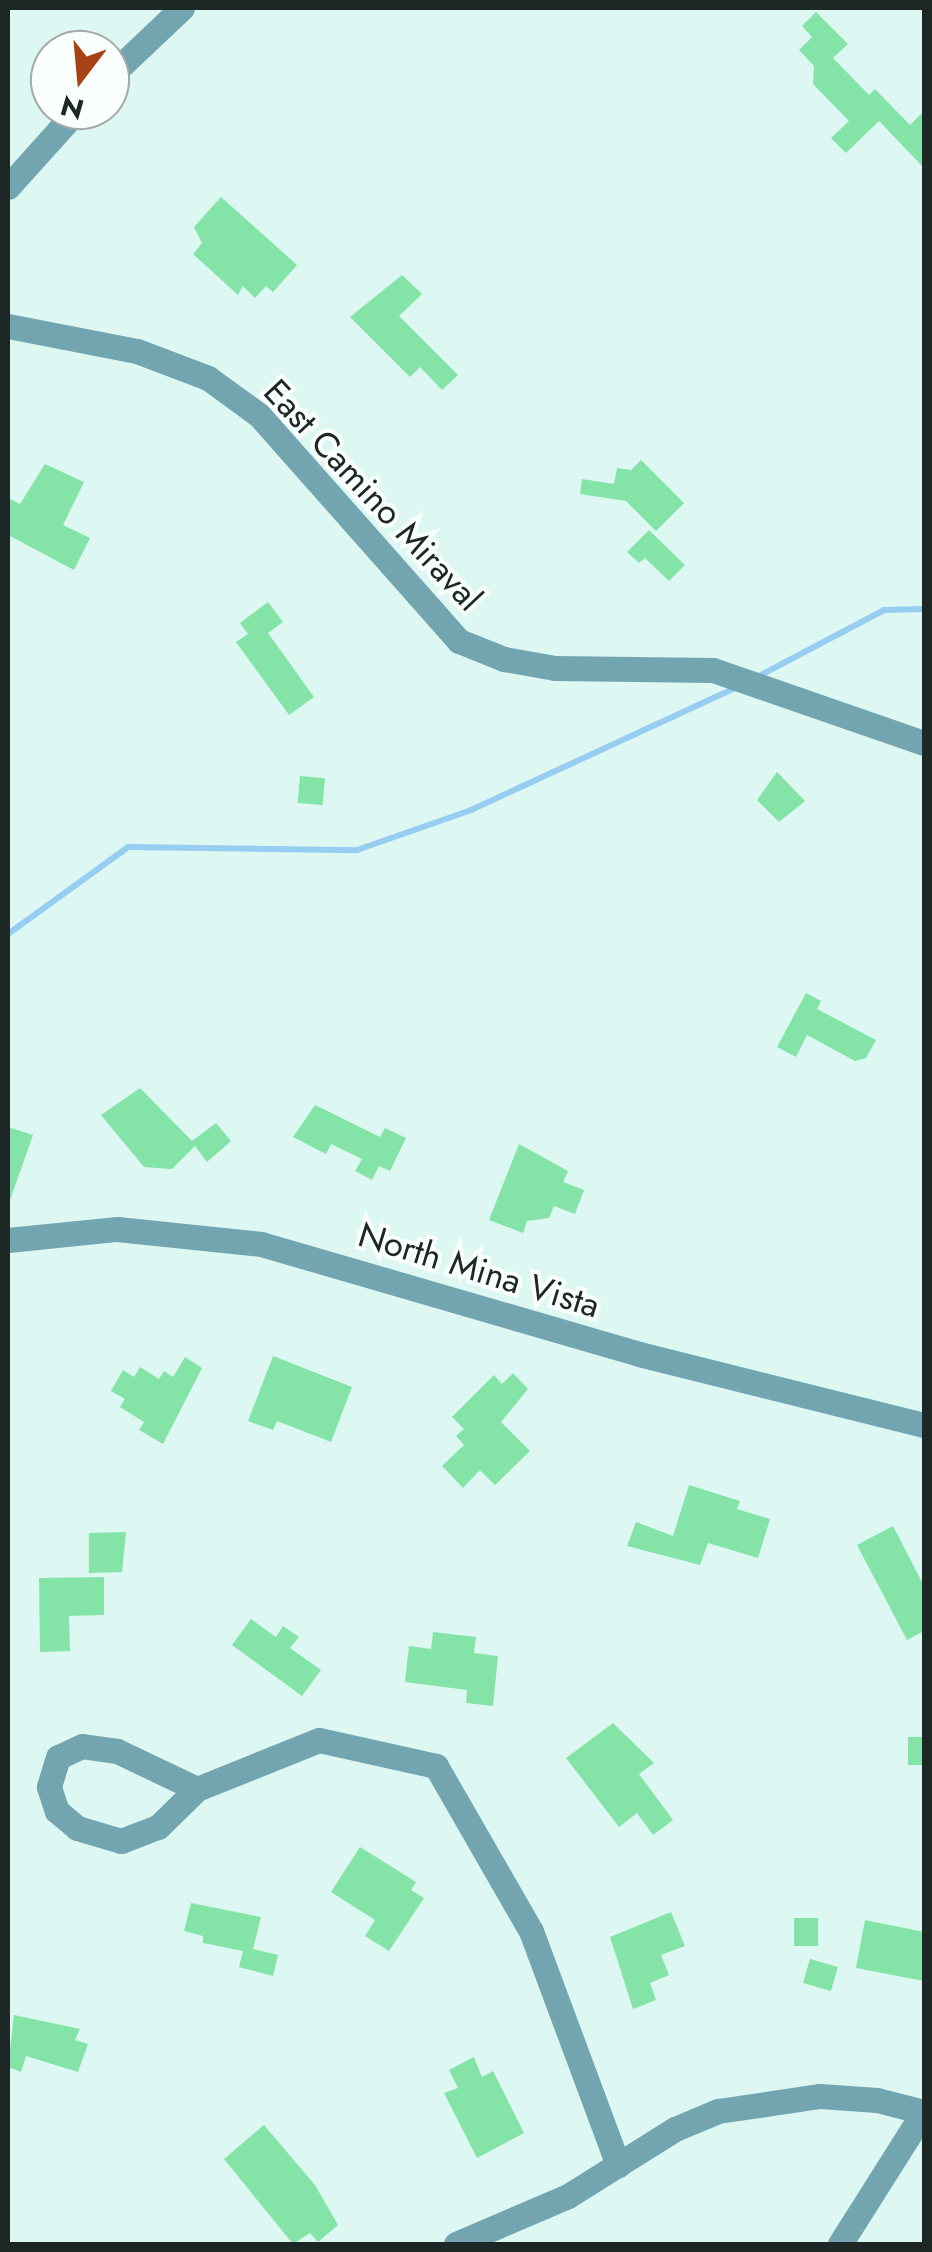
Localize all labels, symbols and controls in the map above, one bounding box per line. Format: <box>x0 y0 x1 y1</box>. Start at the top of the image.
north arrow <box>30 30 130 130</box>
text: N <box>56 85 88 130</box>
street label: East Camino Miraval <box>255 371 491 619</box>
street label: North Mina Vista <box>353 1213 605 1327</box>

